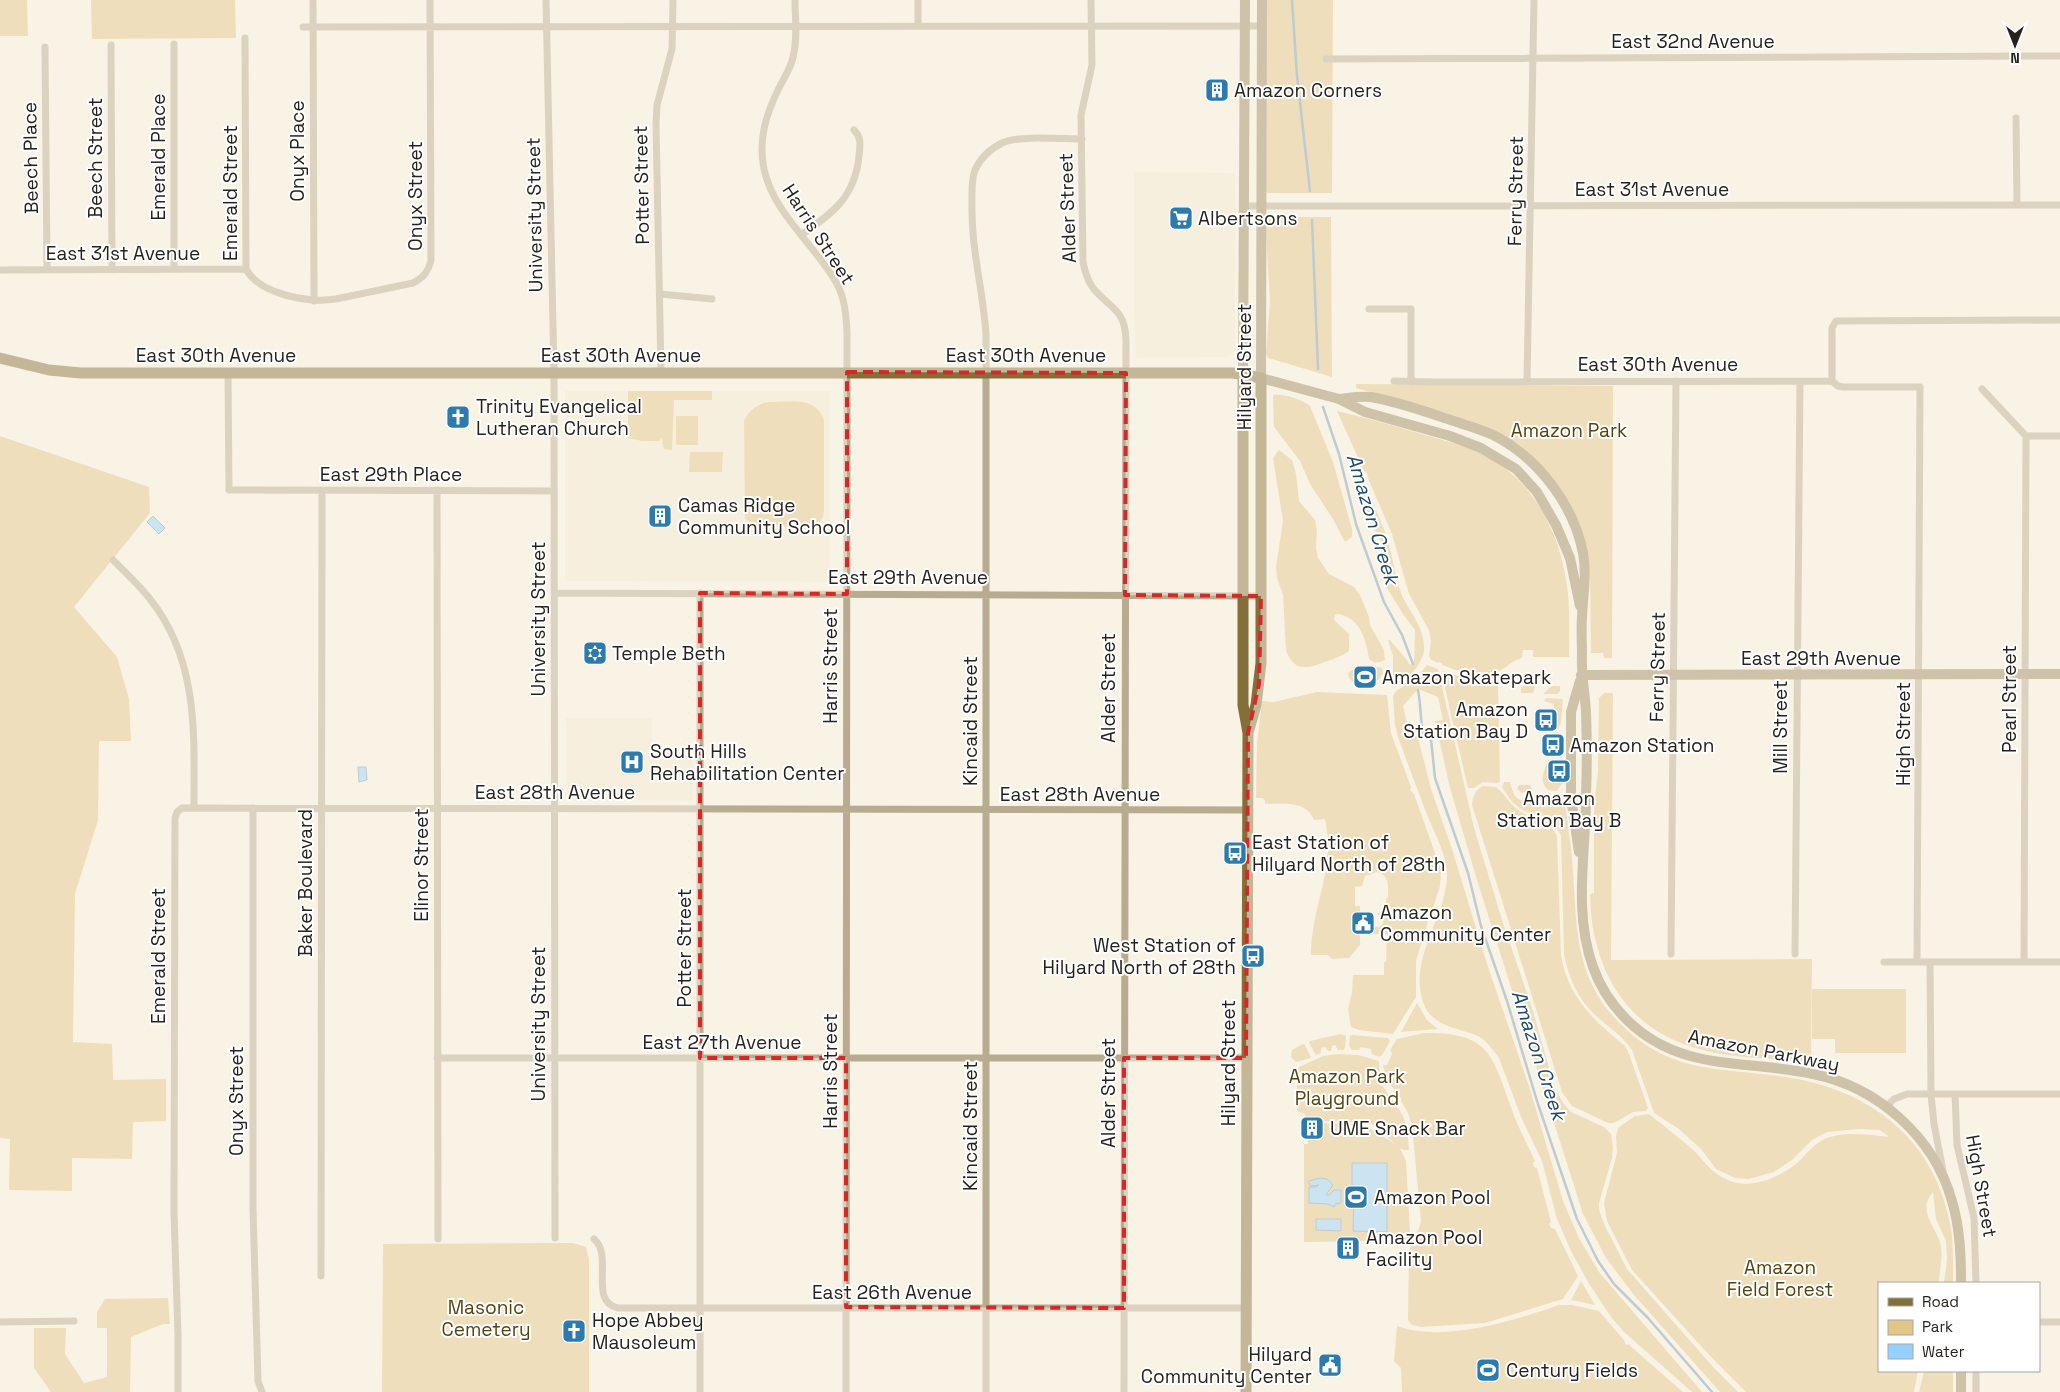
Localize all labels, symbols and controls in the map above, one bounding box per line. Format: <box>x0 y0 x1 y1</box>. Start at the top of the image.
north arrow <box>1990 20 2040 70</box>
street label: East 32nd Avenue <box>1611 29 1775 54</box>
text: N <box>2010 49 2020 67</box>
building icon: Amazon Corners <box>1204 77 1230 103</box>
place label: Amazon Corners <box>1234 78 1382 103</box>
street label: Emerald Place <box>146 93 171 221</box>
street label: Beech Street <box>83 97 108 219</box>
street label: Onyx Place <box>285 100 310 202</box>
street label: Beech Place <box>17 102 44 214</box>
street label: Emerald Street <box>218 125 243 261</box>
street label: Potter Street <box>628 125 655 245</box>
street label: Ferry Street <box>1502 136 1529 246</box>
street label: University Street <box>521 137 548 293</box>
street label: Onyx Street <box>403 141 428 251</box>
street label: Alder Street <box>1053 152 1082 263</box>
street label: East 31st Avenue <box>1575 177 1729 202</box>
street label: Harris Street <box>777 179 860 289</box>
supermarket icon: Albertsons <box>1168 205 1194 231</box>
place label: Albertsons <box>1198 206 1297 231</box>
street label: East 31st Avenue <box>46 241 200 266</box>
street label: Hilyard Street <box>1232 304 1257 430</box>
street label: East 30th Avenue <box>136 343 296 368</box>
street label: East 30th Avenue <box>541 343 701 368</box>
street label: East 30th Avenue <box>946 343 1106 368</box>
street label: East 30th Avenue <box>1578 352 1738 377</box>
place label: Trinity Evangelical Lutheran Church <box>476 394 642 441</box>
church icon: Trinity Evangelical Lutheran Church <box>445 404 471 430</box>
park label: Amazon Park <box>1511 418 1627 443</box>
water label: Amazon Creek <box>1341 450 1406 590</box>
street label: East 29th Place <box>320 462 462 487</box>
place label: Camas Ridge Community School <box>678 493 850 540</box>
building icon: Camas Ridge Community School <box>647 503 673 529</box>
street label: University Street <box>526 541 551 697</box>
street label: East 29th Avenue <box>828 565 988 590</box>
street label: Harris Street <box>818 608 843 724</box>
street label: Ferry Street <box>1644 612 1671 722</box>
street label: Alder Street <box>1096 633 1121 743</box>
synagogue icon: Temple Beth <box>582 640 608 666</box>
place label: Temple Beth <box>612 641 726 666</box>
street label: Pearl Street <box>1997 645 2022 753</box>
street label: East 29th Avenue <box>1741 646 1901 671</box>
street label: Kincaid Street <box>958 656 983 786</box>
sports icon: Amazon Skatepark <box>1352 664 1378 690</box>
place label: Amazon Skatepark <box>1382 665 1551 690</box>
street label: Mill Street <box>1768 680 1793 774</box>
street label: High Street <box>1891 682 1916 786</box>
place label: Amazon Station Bay D <box>1403 697 1528 744</box>
bus stop icon: Amazon Station Bay D <box>1533 707 1559 733</box>
bus stop icon: Amazon Station <box>1540 732 1566 758</box>
place label: Amazon Station <box>1570 733 1714 758</box>
place label: South Hills Rehabilitation Center <box>650 739 844 786</box>
hospital icon: South Hills Rehabilitation Center <box>619 749 645 775</box>
bus stop icon: Amazon Station Bay B <box>1546 758 1572 784</box>
street label: East 28th Avenue <box>475 780 635 805</box>
street label: East 28th Avenue <box>1000 782 1160 807</box>
place label: Amazon Station Bay B <box>1497 786 1621 833</box>
street label: Elinor Street <box>409 808 434 922</box>
street label: Baker Boulevard <box>293 809 318 957</box>
place label: East Station of Hilyard North of 28th <box>1252 830 1445 877</box>
bus stop icon: East Station of Hilyard North of 28th <box>1222 840 1248 866</box>
street label: Emerald Street <box>146 888 171 1024</box>
street label: Potter Street <box>672 888 697 1008</box>
place label: Amazon Community Center <box>1380 900 1551 947</box>
public building icon: Amazon Community Center <box>1350 910 1376 936</box>
place label: West Station of Hilyard North of 28th <box>1043 933 1236 980</box>
bus stop icon: West Station of Hilyard North of 28th <box>1240 943 1266 969</box>
street label: University Street <box>526 946 551 1102</box>
water label: Amazon Creek <box>1506 987 1573 1126</box>
street label: Hilyard Street <box>1216 1000 1241 1126</box>
street label: Harris Street <box>818 1013 843 1129</box>
street label: Amazon Parkway <box>1686 1024 1842 1077</box>
street label: East 27th Avenue <box>642 1030 802 1055</box>
street label: Alder Street <box>1096 1038 1121 1148</box>
street label: Onyx Street <box>224 1046 249 1156</box>
street label: Kincaid Street <box>958 1061 983 1191</box>
park label: Amazon Park Playground <box>1289 1064 1405 1111</box>
building icon: UME Snack Bar <box>1299 1115 1325 1141</box>
place label: UME Snack Bar <box>1330 1116 1466 1141</box>
street label: High Street <box>1960 1133 2003 1239</box>
sports icon: Amazon Pool <box>1343 1184 1369 1210</box>
place label: Amazon Pool <box>1374 1185 1490 1210</box>
place label: Amazon Pool Facility <box>1366 1225 1482 1272</box>
building icon: Amazon Pool Facility <box>1335 1235 1361 1261</box>
park label: Amazon Field Forest <box>1727 1255 1833 1302</box>
street label: East 26th Avenue <box>812 1280 972 1305</box>
legend <box>1878 1282 2040 1372</box>
text: Road <box>1922 1292 1959 1311</box>
park label: Masonic Cemetery <box>441 1295 531 1342</box>
place label: Hope Abbey Mausoleum <box>592 1308 704 1355</box>
text: Park <box>1922 1317 1953 1336</box>
church icon: Hope Abbey Mausoleum <box>561 1318 587 1344</box>
place label: Hilyard Community Center <box>1141 1342 1312 1389</box>
text: Water <box>1922 1342 1965 1361</box>
public building icon: Hilyard Community Center <box>1317 1352 1343 1378</box>
sports icon: Century Fields <box>1475 1357 1501 1383</box>
place label: Century Fields <box>1506 1358 1638 1383</box>

